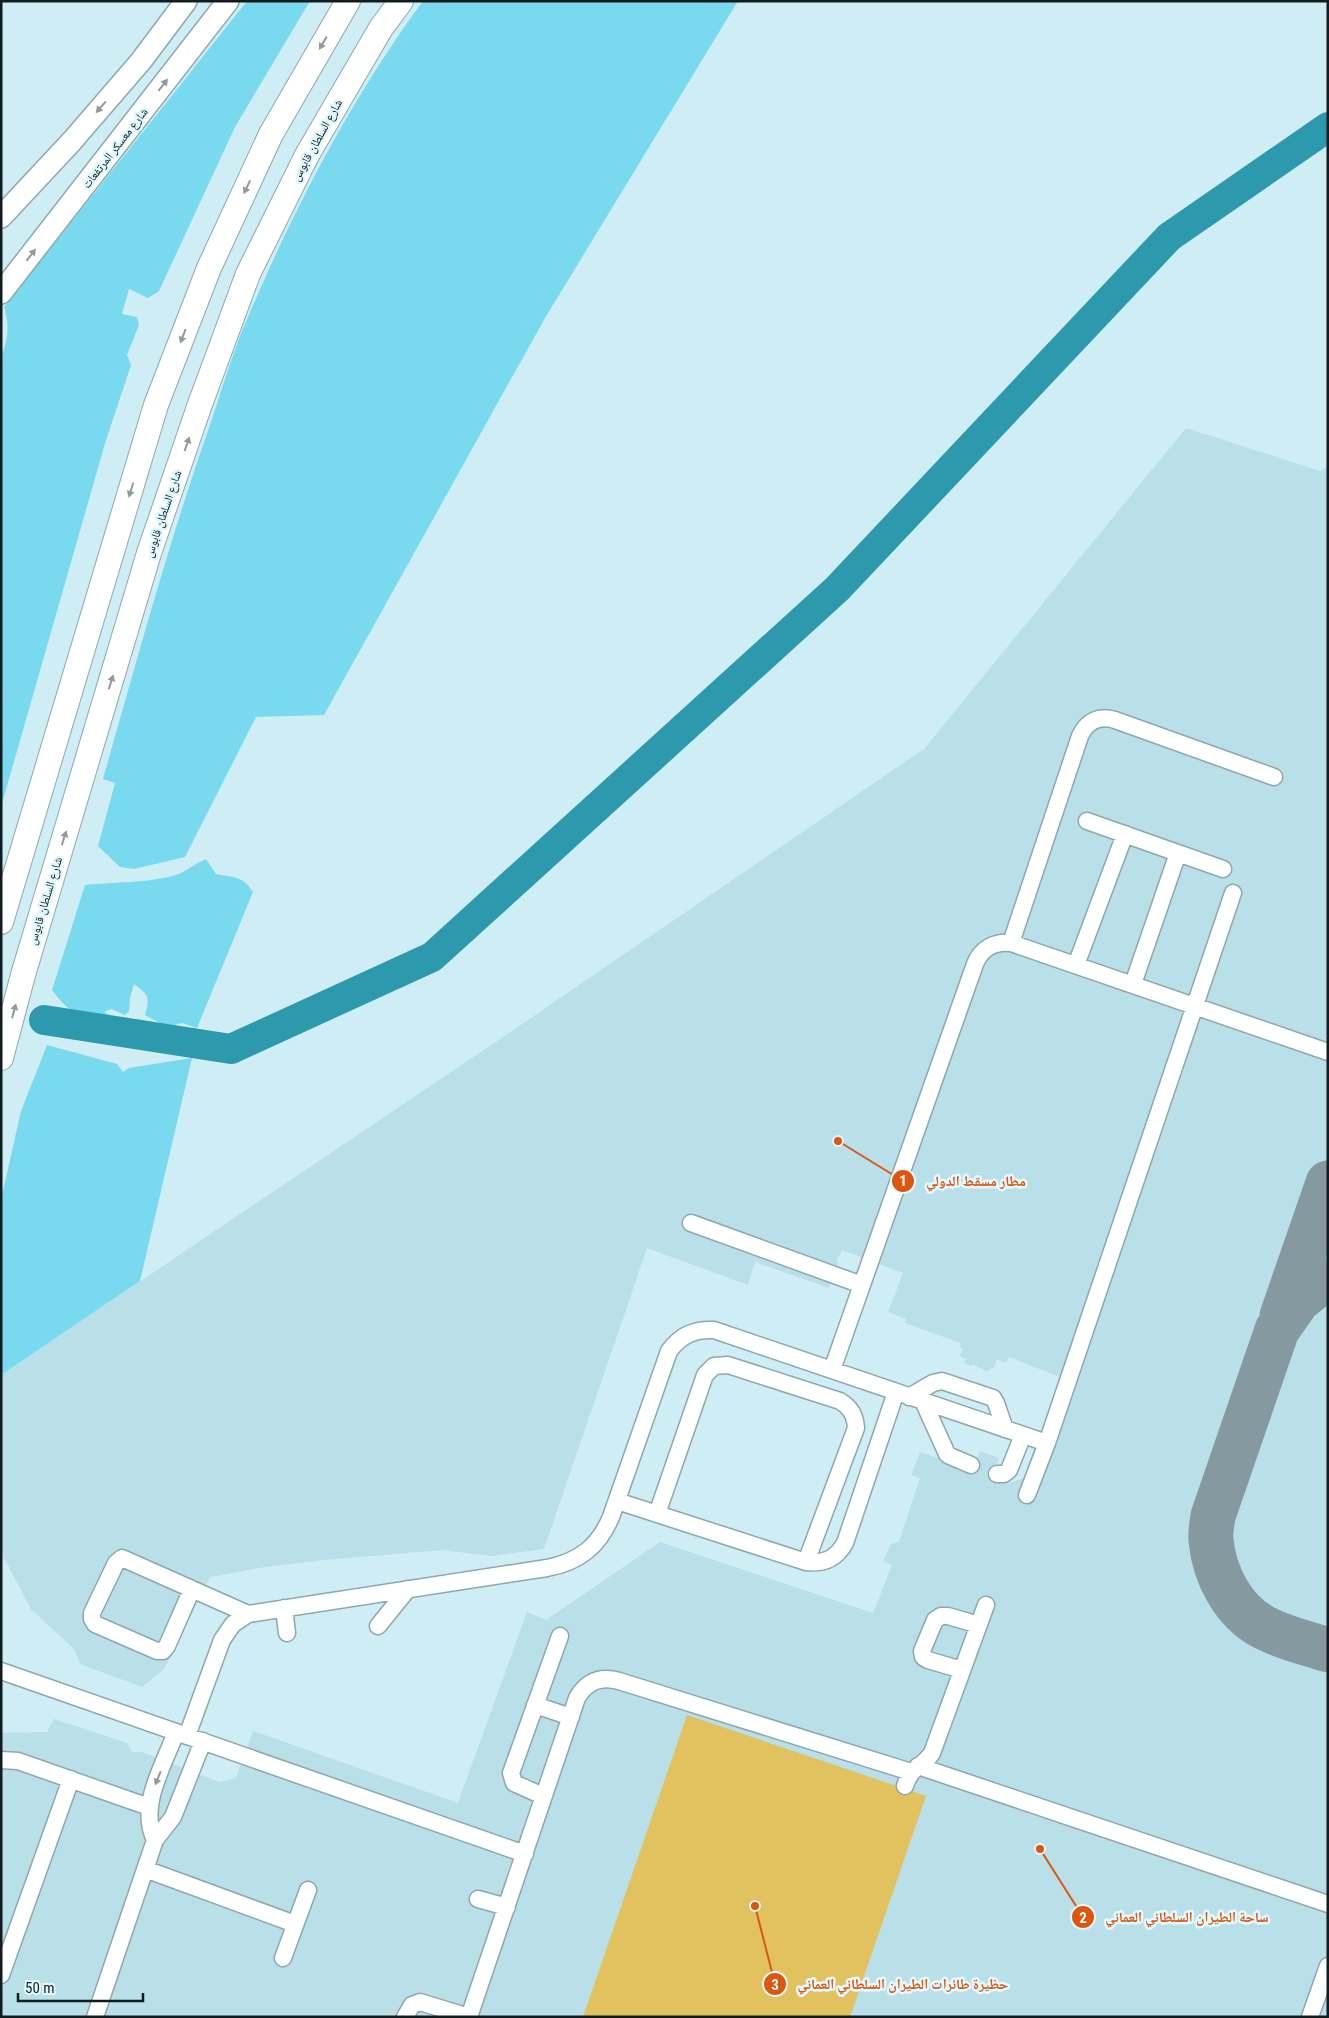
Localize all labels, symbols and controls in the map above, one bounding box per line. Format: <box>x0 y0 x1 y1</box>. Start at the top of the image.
one-way arrow <box>319 36 327 51</box>
one-way arrow <box>158 79 169 92</box>
street label: شارع السلطان قابوس <box>289 97 346 184</box>
one-way arrow <box>95 101 107 113</box>
street label: شارع معسكر المرتفعات <box>79 105 152 192</box>
one-way arrow <box>243 180 251 194</box>
one-way arrow <box>26 249 37 262</box>
one-way arrow <box>179 329 187 344</box>
one-way arrow <box>183 437 191 452</box>
street label: شارع السلطان قابوس <box>142 468 185 560</box>
one-way arrow <box>126 482 134 497</box>
one-way arrow <box>107 675 115 690</box>
one-way arrow <box>61 830 69 845</box>
street label: شارع السلطان قابوس <box>25 855 66 947</box>
one-way arrow <box>10 1003 18 1018</box>
callout: مطار مسقط الدولي <box>891 1167 1035 1196</box>
text: 1 <box>899 1172 907 1190</box>
text: مطار مسقط الدولي <box>926 1173 1026 1192</box>
one-way arrow <box>154 1770 162 1785</box>
callout: ساحة الطيران السلطاني العماني <box>1071 1903 1279 1932</box>
text: 2 <box>1079 1909 1087 1927</box>
text: ساحة الطيران السلطاني العماني <box>1105 1909 1269 1928</box>
scale bar <box>18 1970 142 2002</box>
callout: حظيرة طائرات الطيران السلطاني العماني <box>763 1970 1019 1999</box>
text: 3 <box>771 1976 779 1994</box>
text: حظيرة طائرات الطيران السلطاني العماني <box>798 1976 1008 1995</box>
text: 50 m <box>25 1979 55 1997</box>

